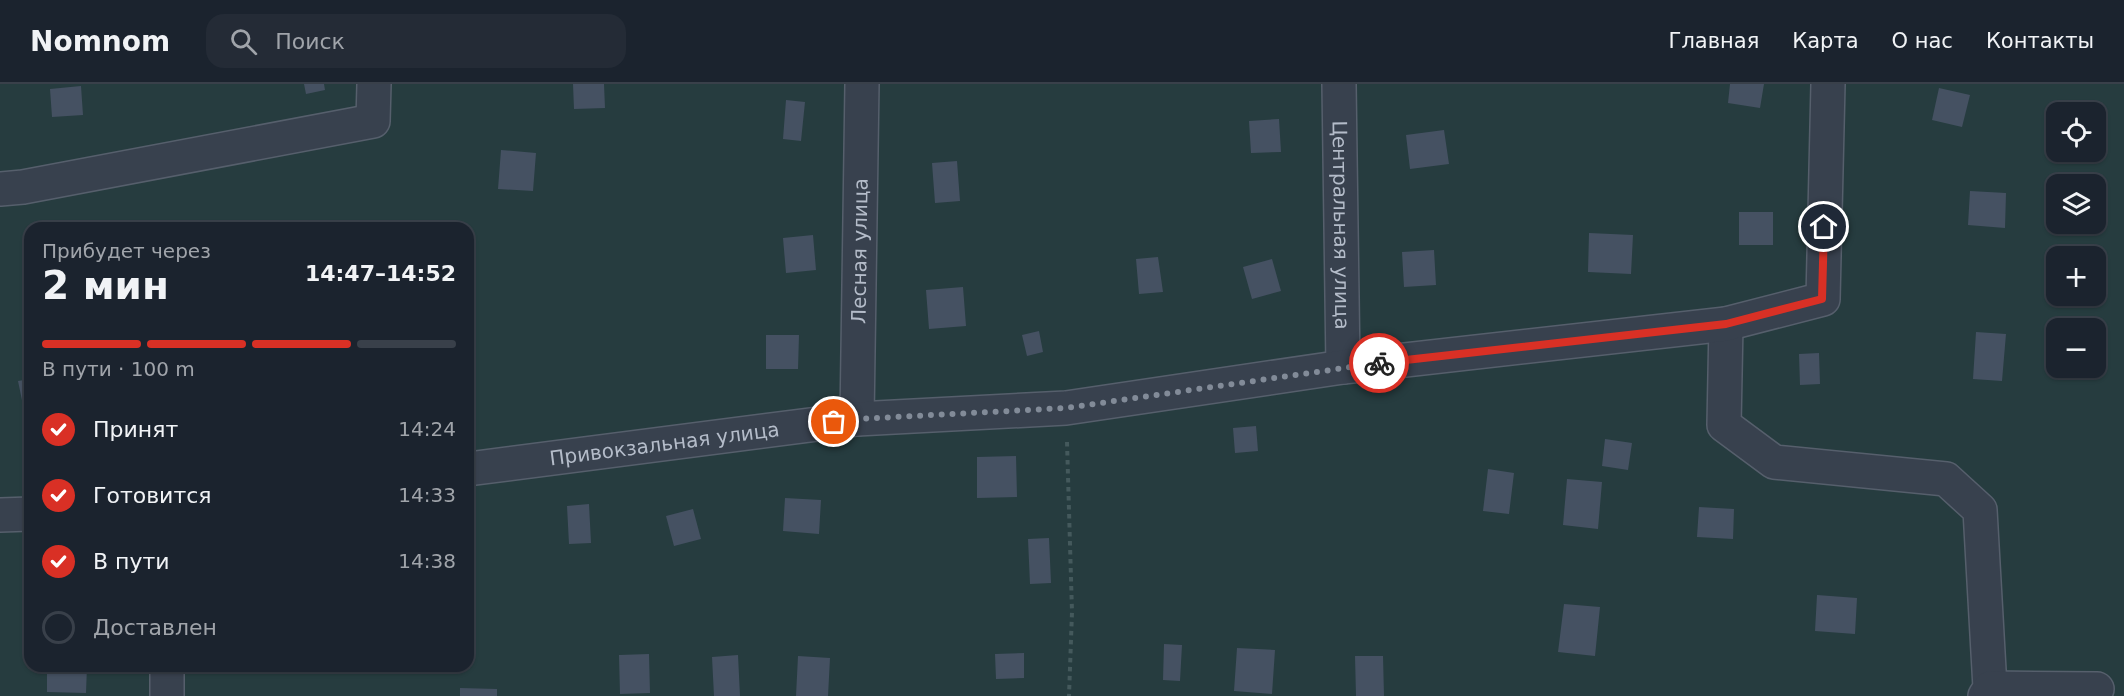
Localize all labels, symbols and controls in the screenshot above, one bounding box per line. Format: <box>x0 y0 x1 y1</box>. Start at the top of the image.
search box <box>206 14 626 68</box>
text: Nomnom <box>30 25 170 58</box>
icon: search <box>227 25 260 58</box>
text: Поиск <box>275 29 345 54</box>
text: Главная <box>1669 29 1759 53</box>
text: Карта <box>1792 29 1859 53</box>
text: О нас <box>1892 29 1953 53</box>
text: Контакты <box>1986 29 2094 53</box>
map controls <box>2046 102 2106 378</box>
button: locate <box>2046 102 2106 162</box>
street label: Центральная улица <box>1328 120 1354 330</box>
button: layers <box>2046 174 2106 234</box>
street label: Лесная улица <box>846 178 873 324</box>
pin <box>1798 201 1849 252</box>
icon: home <box>1807 210 1840 243</box>
text: Прибудет через <box>42 239 211 263</box>
button: + <box>2046 246 2106 306</box>
text: 14:47–14:52 <box>305 261 456 286</box>
text: 2 мин <box>42 263 169 308</box>
button: − <box>2046 318 2106 378</box>
courier <box>1349 333 1409 393</box>
icon: bike <box>1363 347 1396 380</box>
text: В пути · 100 m <box>42 357 195 381</box>
pin <box>808 396 859 447</box>
icon: bag <box>817 405 850 438</box>
icon: check <box>42 413 75 446</box>
text: Принят <box>93 417 178 442</box>
text: 14:24 <box>398 417 456 441</box>
street label: Привокзальная улица <box>548 417 781 470</box>
icon: check <box>42 479 75 512</box>
text: Готовится <box>93 483 212 508</box>
text: 14:33 <box>398 483 456 507</box>
icon: check <box>42 545 75 578</box>
text: В пути <box>93 549 170 574</box>
text: 14:38 <box>398 549 456 573</box>
text: Доставлен <box>93 615 217 640</box>

